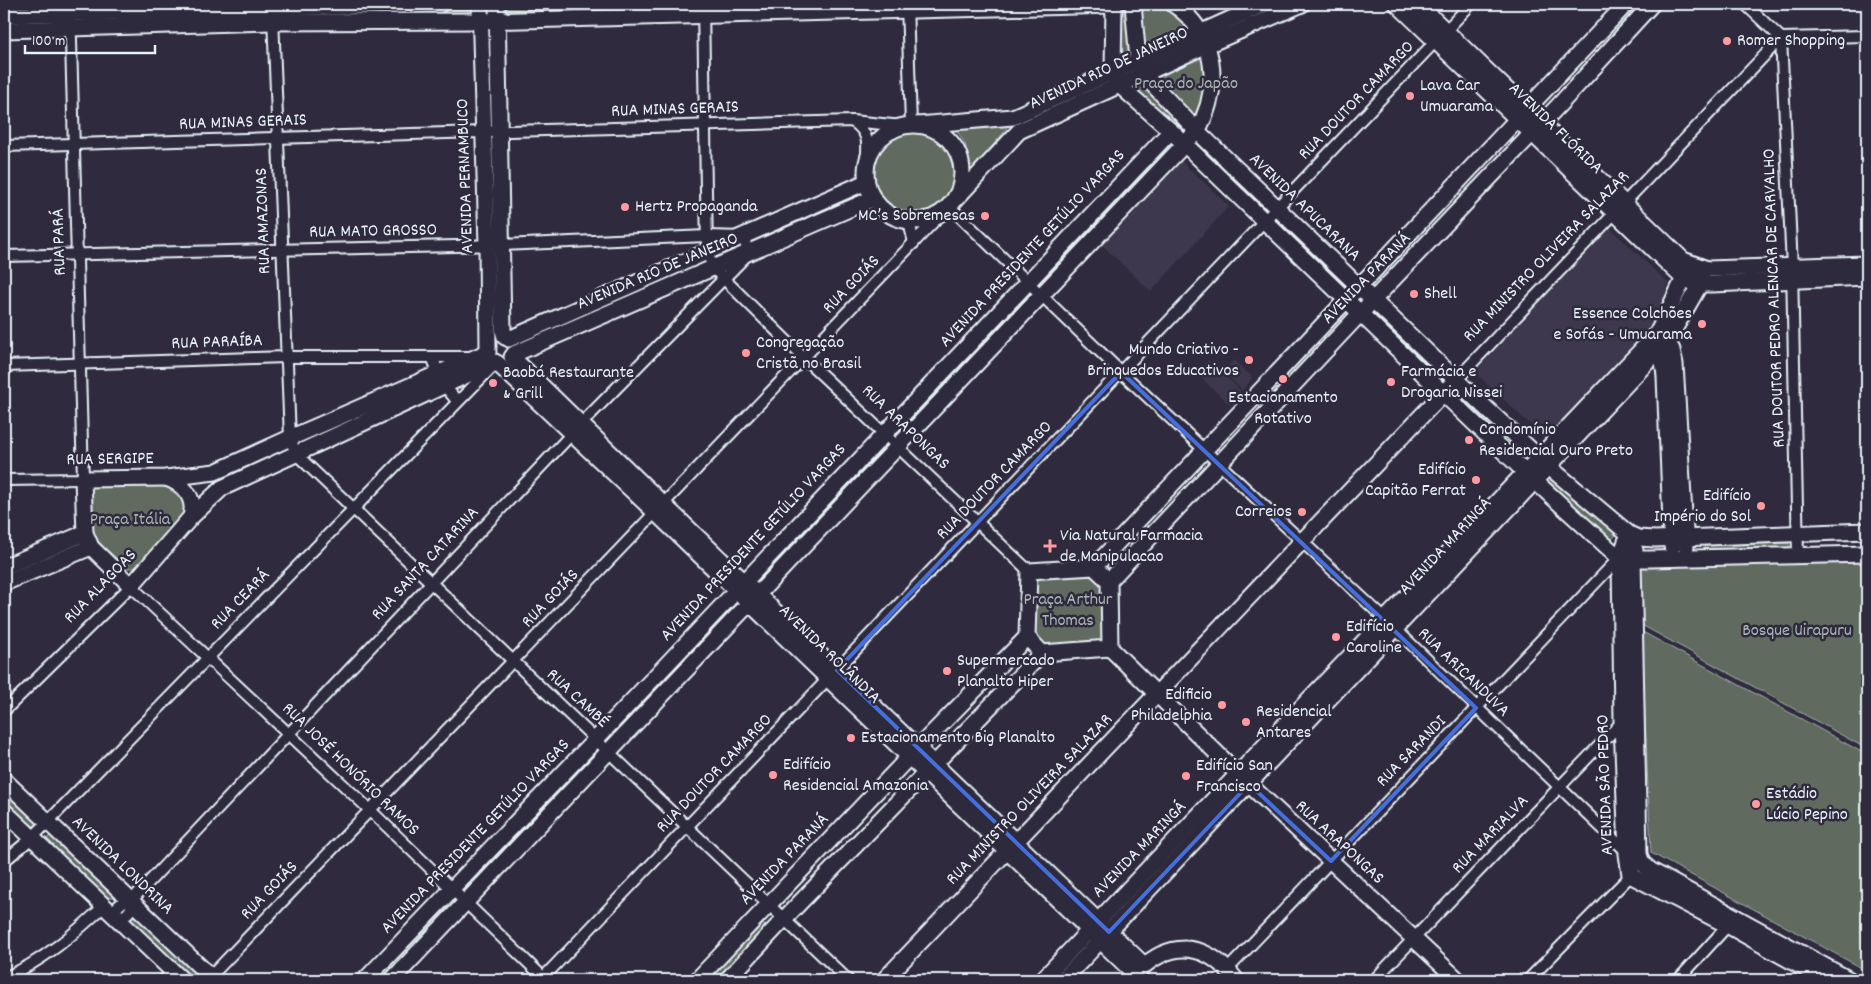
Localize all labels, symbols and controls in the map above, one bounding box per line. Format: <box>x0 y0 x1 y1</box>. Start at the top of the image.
street label: AVENIDA RIO DE JANEIRO <box>1025 21 1193 117</box>
scale bar <box>25 22 155 54</box>
place label: Romer Shopping <box>1737 29 1845 54</box>
text: 100 m <box>32 31 65 53</box>
marker: Romer Shopping <box>1721 35 1733 47</box>
street label: RUA DOUTOR CAMARGO <box>1293 36 1421 166</box>
park label: Praça do Japão <box>1134 72 1238 97</box>
place label: Lava Car Umuarama <box>1420 74 1494 120</box>
street label: AVENIDA FLÓRIDA <box>1502 77 1608 181</box>
marker: Lava Car Umuarama <box>1404 90 1416 102</box>
street label: RUA MINAS GERAIS <box>611 95 739 125</box>
street label: AVENIDA PERNAMBUCO <box>451 98 481 254</box>
street label: RUA MINAS GERAIS <box>179 108 307 138</box>
street label: AVENIDA PRESIDENTE GETÚLIO VARGAS <box>934 144 1132 354</box>
street label: AVENIDA APUCARANA <box>1242 148 1366 268</box>
street label: RUA DOUTOR PEDRO ALENCAR DE CARVALHO <box>1757 148 1793 448</box>
street label: RUA MINISTRO OLIVEIRA SALAZAR <box>1458 166 1636 348</box>
street label: RUA AMAZONAS <box>250 167 278 275</box>
place label: Hertz Propaganda <box>635 195 758 220</box>
marker: Hertz Propaganda <box>619 201 631 213</box>
place label: MC’s Sobremesas <box>858 204 975 229</box>
street label: RUA PARÁ <box>46 208 74 276</box>
marker: MC’s Sobremesas <box>979 210 991 222</box>
street label: RUA MATO GROSSO <box>309 218 437 246</box>
street label: AVENIDA RIO DE JANEIRO <box>574 227 742 317</box>
street label: AVENIDA PARANÁ <box>1317 227 1417 331</box>
street label: RUA GOIÁS <box>817 250 887 320</box>
place label: Shell <box>1424 282 1457 307</box>
marker: Shell <box>1408 288 1420 300</box>
place label: Essence Colchões e Sofás - Umuarama <box>1554 302 1693 348</box>
marker: Essence Colchões e Sofás - Umuarama <box>1696 318 1708 330</box>
street label: RUA PARAÍBA <box>171 329 263 357</box>
place label: Congregação Cristã no Brasil <box>756 331 862 377</box>
place label: Mundo Criativo - Brinquedos Educativos <box>1087 338 1239 384</box>
marker: Congregação Cristã no Brasil <box>740 347 752 359</box>
marker: Mundo Criativo - Brinquedos Educativos <box>1243 354 1255 366</box>
place label: Farmácia e Drogaria Nissei <box>1401 360 1502 406</box>
place label: Baobá Restaurante & Grill <box>503 361 634 407</box>
marker: Estacionamento Rotativo <box>1277 373 1289 385</box>
marker: Farmácia e Drogaria Nissei <box>1385 376 1397 388</box>
marker: Baobá Restaurante & Grill <box>487 377 499 389</box>
street label: RUA ARAPONGAS <box>855 379 955 477</box>
place label: Estacionamento Rotativo <box>1228 386 1338 432</box>
street label: RUA DOUTOR CAMARGO <box>931 416 1059 546</box>
place label: Condomínio Residencial Ouro Preto <box>1479 418 1633 464</box>
marker: Condomínio Residencial Ouro Preto <box>1463 434 1475 446</box>
street label: AVENIDA PRESIDENTE GETÚLIO VARGAS <box>655 438 853 648</box>
street label: RUA SERGIPE <box>66 447 154 473</box>
place label: Edifício Capitão Ferrat <box>1365 458 1466 504</box>
marker: Edifício Capitão Ferrat <box>1470 474 1482 486</box>
place label: Edifício Império do Sol <box>1654 484 1752 530</box>
street label: AVENIDA MARINGÁ <box>1394 492 1498 602</box>
place label: Correios <box>1235 500 1292 525</box>
marker: Edifício Império do Sol <box>1755 500 1767 512</box>
street label: RUA SANTA CATARINA <box>366 501 486 627</box>
marker: Correios <box>1296 506 1308 518</box>
park label: Praça Itália <box>90 508 171 533</box>
place label: Via Natural Farmacia de Manipulacao <box>1060 524 1203 570</box>
marker: Via Natural Farmacia de Manipulacao <box>1044 540 1056 552</box>
street label: RUA ALAGOAS <box>59 544 143 630</box>
street label: RUA CEARÁ <box>205 564 277 636</box>
street label: RUA GOIÁS <box>516 564 586 634</box>
park label: Praça Arthur Thomas <box>1024 588 1113 634</box>
street label: AVENIDA ROLÂNDIA <box>772 600 886 711</box>
place label: Edifício Caroline <box>1346 615 1402 661</box>
park label: Bosque Uirapuru <box>1742 619 1852 644</box>
street label: RUA ARICANDUVA <box>1411 622 1515 724</box>
marker: Edifício Caroline <box>1330 631 1342 643</box>
place label: Supermercado Planalto Hiper <box>957 649 1055 695</box>
street label: RUA CAMBÉ <box>540 663 614 735</box>
marker: Supermercado Planalto Hiper <box>941 665 953 677</box>
place label: Edificio Philadelphia <box>1131 683 1213 729</box>
street label: RUA JOSÉ HONÓRIO RAMOS <box>276 697 425 843</box>
marker: Edificio Philadelphia <box>1216 699 1228 711</box>
place label: Residencial Antares <box>1256 700 1332 746</box>
street label: RUA DOUTOR CAMARGO <box>651 709 779 839</box>
street label: RUA MINISTRO OLIVEIRA SALAZAR <box>941 709 1119 891</box>
street label: RUA SARANDI <box>1371 710 1453 794</box>
street label: AVENIDA SÃO PEDRO <box>1591 714 1621 856</box>
marker: Residencial Antares <box>1240 716 1252 728</box>
place label: Estacionamento Big Planalto <box>861 726 1055 751</box>
marker: Estacionamento Big Planalto <box>845 732 857 744</box>
street label: AVENIDA PRESIDENTE GETÚLIO VARGAS <box>376 734 576 940</box>
place label: Edifício Residencial Amazonia <box>783 753 929 799</box>
place label: Edifício San Francisco <box>1196 754 1273 800</box>
marker: Edifício Residencial Amazonia <box>767 769 779 781</box>
marker: Edifício San Francisco <box>1180 770 1192 782</box>
place label: Estádio Lúcio Pepino <box>1766 782 1848 828</box>
street label: RUA MARIALVA <box>1447 790 1535 880</box>
street label: RUA ARAPONGAS <box>1289 795 1389 891</box>
street label: AVENIDA MARINGÁ <box>1087 796 1193 904</box>
marker: Estádio Lúcio Pepino <box>1750 798 1762 810</box>
street label: AVENIDA PARANÁ <box>735 808 835 912</box>
street label: AVENIDA LONDRINA <box>65 811 179 921</box>
street label: RUA GOIÁS <box>235 856 305 926</box>

